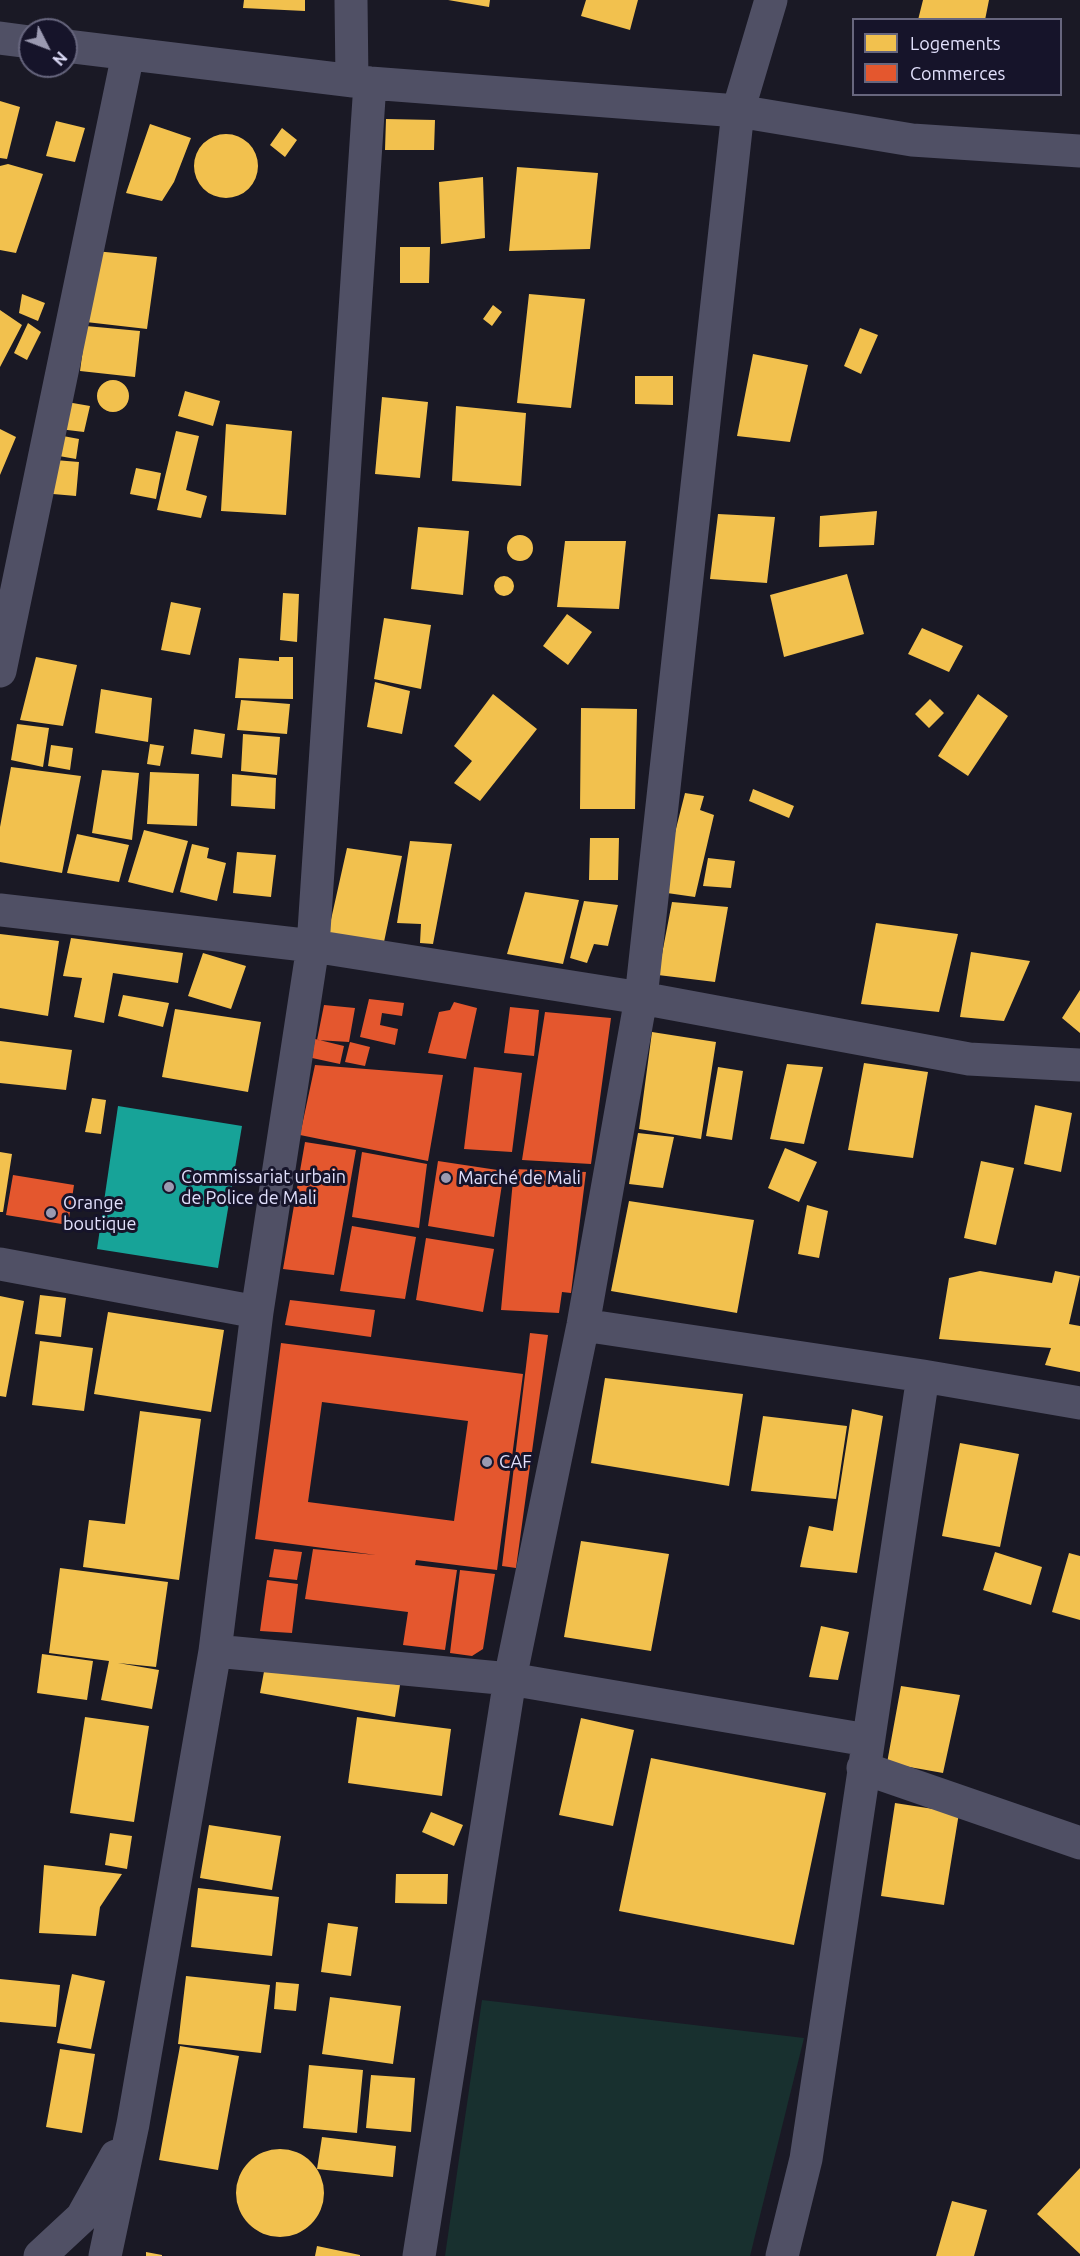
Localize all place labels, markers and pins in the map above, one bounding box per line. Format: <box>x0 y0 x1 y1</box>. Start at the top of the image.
place label: Commissariat urbain de Police de Mali <box>181 1166 346 1208</box>
place label: Marché de Mali <box>458 1167 581 1189</box>
marker: Marché de Mali <box>439 1171 453 1185</box>
marker: Commissariat urbain de Police de Mali <box>162 1180 176 1194</box>
place label: Orange boutique <box>63 1192 137 1234</box>
marker: Orange boutique <box>44 1206 58 1220</box>
place label: CAF <box>499 1451 532 1473</box>
marker: CAF <box>480 1455 494 1469</box>

